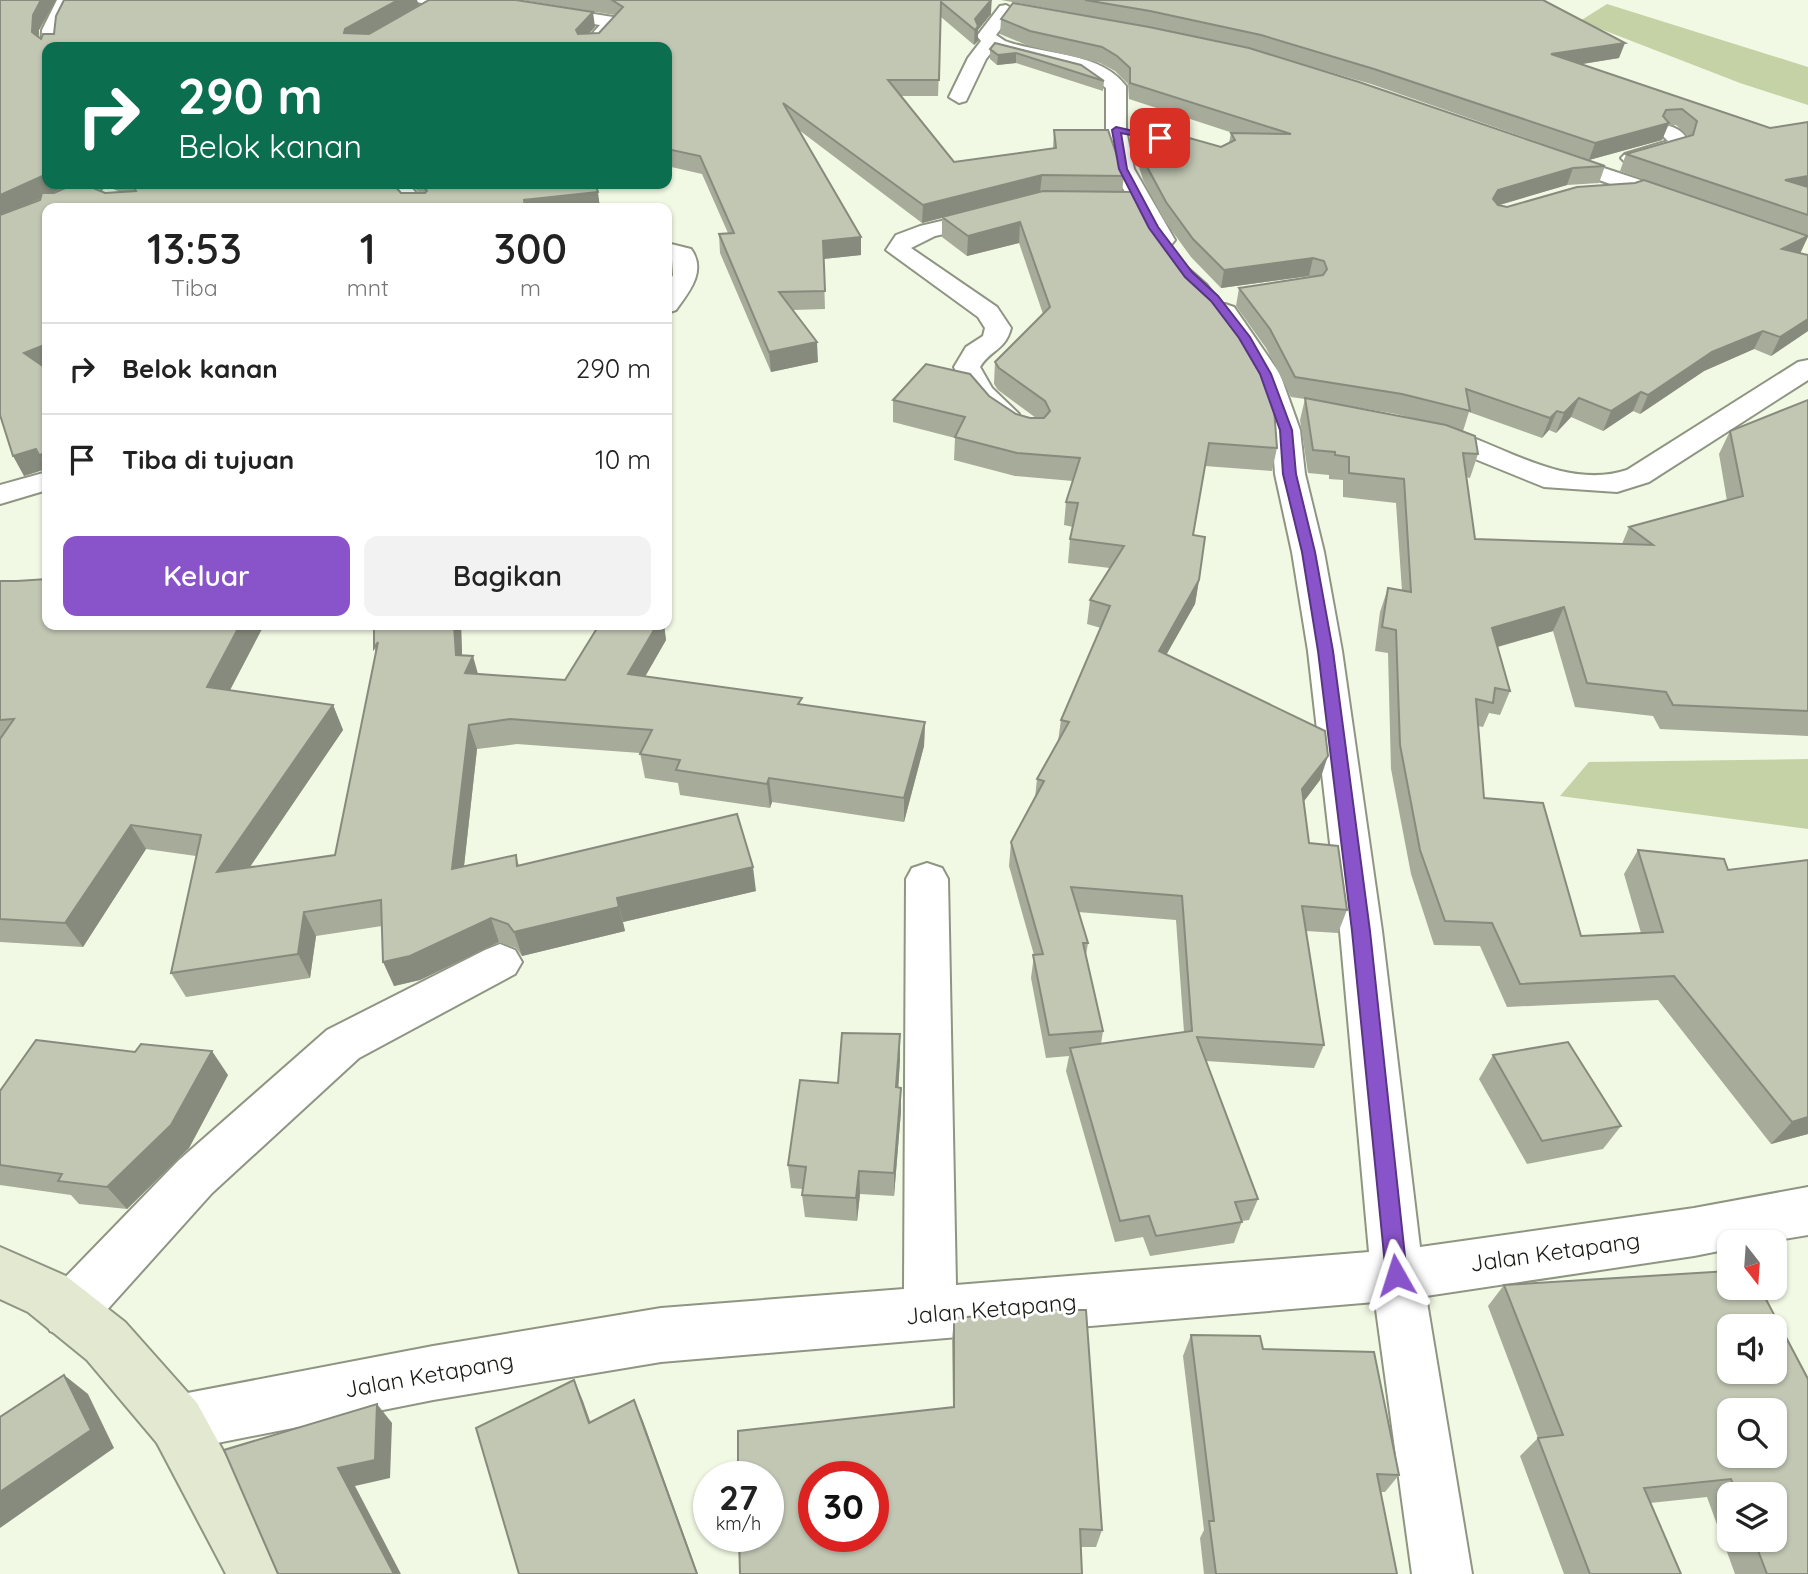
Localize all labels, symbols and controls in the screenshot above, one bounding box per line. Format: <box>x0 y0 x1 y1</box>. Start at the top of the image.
text: 290 m <box>178 65 323 126</box>
icon: right <box>63 70 154 161</box>
pin <box>1130 108 1190 168</box>
icon: arrive <box>1141 119 1179 157</box>
text: Belok kanan <box>178 126 362 166</box>
text: 13:53 <box>147 222 242 275</box>
text: 1 <box>360 222 376 275</box>
text: 300 <box>494 222 567 275</box>
text: Tiba <box>171 273 218 302</box>
text: mnt <box>347 273 389 302</box>
text: m <box>520 273 541 302</box>
icon: right <box>63 350 101 388</box>
text: Belok kanan <box>122 352 278 385</box>
text: 290 m <box>576 352 651 385</box>
icon: arrive <box>63 441 101 479</box>
text: Tiba di tujuan <box>122 443 294 476</box>
text: 10 m <box>595 443 651 476</box>
button: Keluar <box>63 536 350 616</box>
button: Bagikan <box>364 536 651 616</box>
street label: Jalan Ketapang <box>1468 1225 1642 1278</box>
north arrow <box>1717 1230 1787 1300</box>
map controls <box>1717 1230 1787 1552</box>
position arrow <box>1359 1238 1433 1312</box>
street label: Jalan Ketapang <box>904 1287 1077 1330</box>
button: sound <box>1717 1314 1787 1384</box>
street label: Jalan Ketapang <box>342 1345 516 1404</box>
button: search <box>1717 1398 1787 1468</box>
speed limit sign: 30 <box>798 1461 889 1552</box>
text: 27 <box>719 1475 758 1519</box>
button: layers <box>1717 1482 1787 1552</box>
text: km/h <box>716 1512 761 1535</box>

